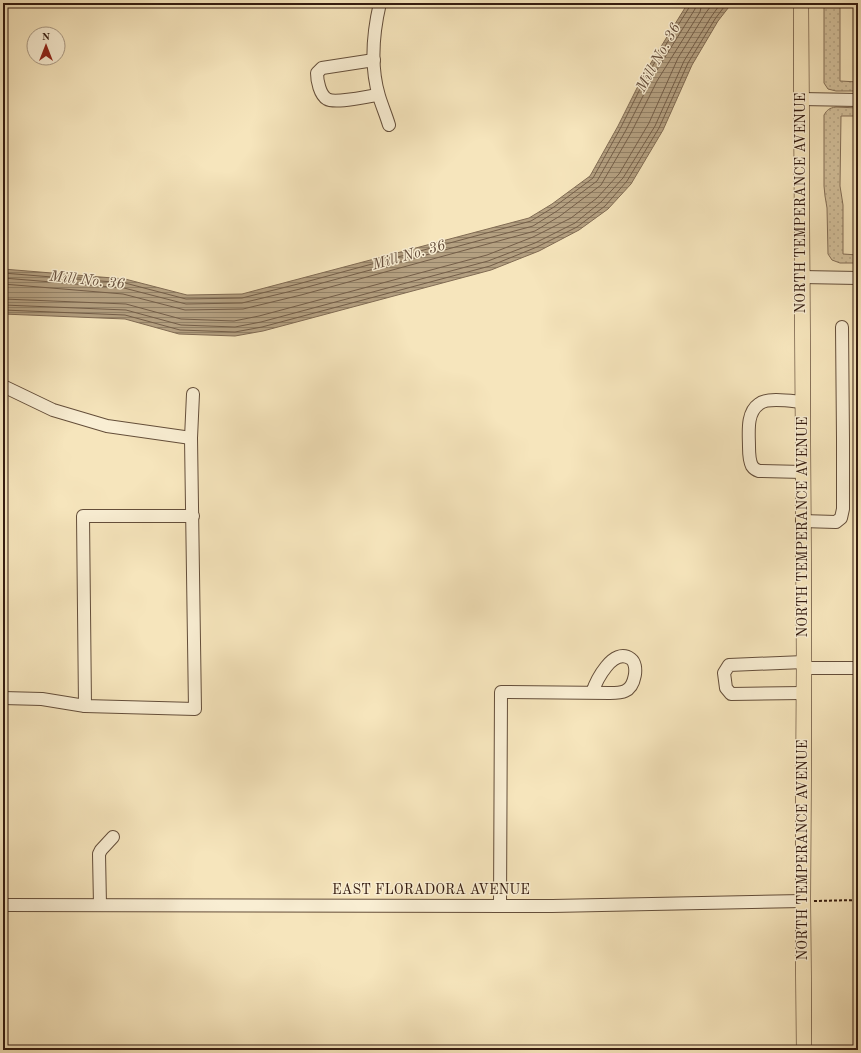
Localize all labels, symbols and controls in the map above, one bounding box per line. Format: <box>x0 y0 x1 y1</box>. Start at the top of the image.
water label: Mill No. 36 <box>634 21 684 96</box>
north arrow <box>26 26 66 66</box>
text: N <box>42 32 51 43</box>
street label: NORTH TEMPERANCE AVENUE <box>794 93 808 313</box>
water label: Mill No. 36 <box>369 238 448 274</box>
water label: Mill No. 36 <box>47 269 126 292</box>
street label: NORTH TEMPERANCE AVENUE <box>796 417 810 637</box>
street label: NORTH TEMPERANCE AVENUE <box>796 740 810 960</box>
street label: EAST FLORADORA AVENUE <box>332 883 530 897</box>

